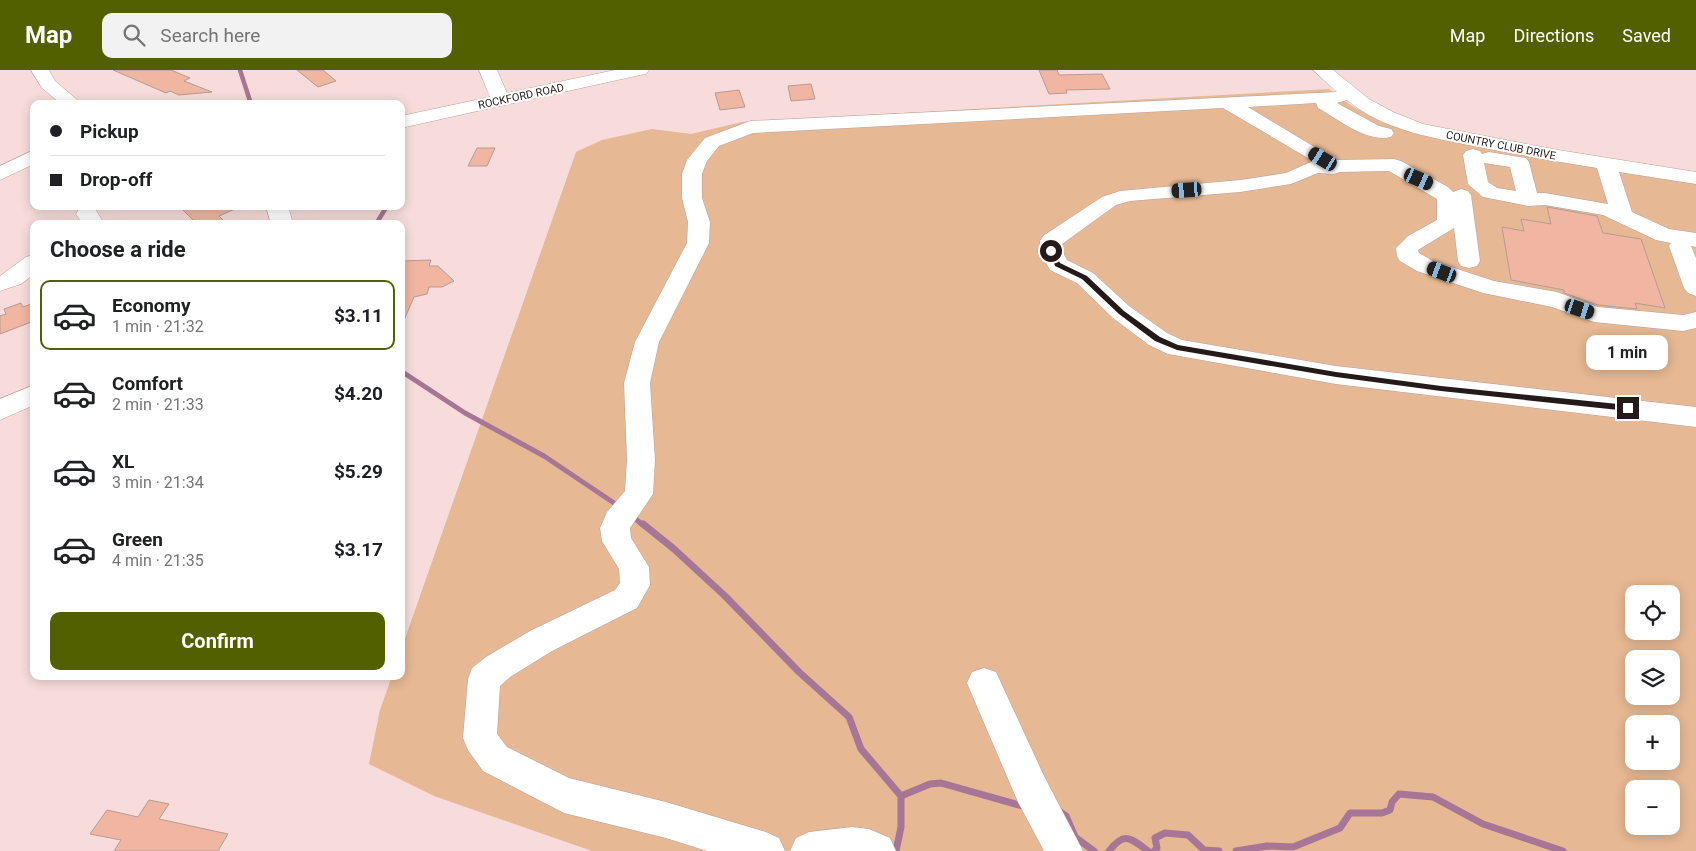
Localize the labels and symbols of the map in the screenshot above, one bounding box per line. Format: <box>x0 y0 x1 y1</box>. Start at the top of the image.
street label: ROCKFORD ROAD <box>477 81 565 112</box>
street label: COUNTRY CLUB DRIVE <box>1445 128 1557 163</box>
car <box>1306 145 1339 173</box>
car <box>1402 166 1435 192</box>
car <box>1171 181 1202 199</box>
route start <box>1040 240 1062 262</box>
car <box>1425 260 1458 284</box>
car <box>1563 297 1596 321</box>
callout: 1 min <box>1587 336 1669 370</box>
route end <box>1617 397 1639 419</box>

